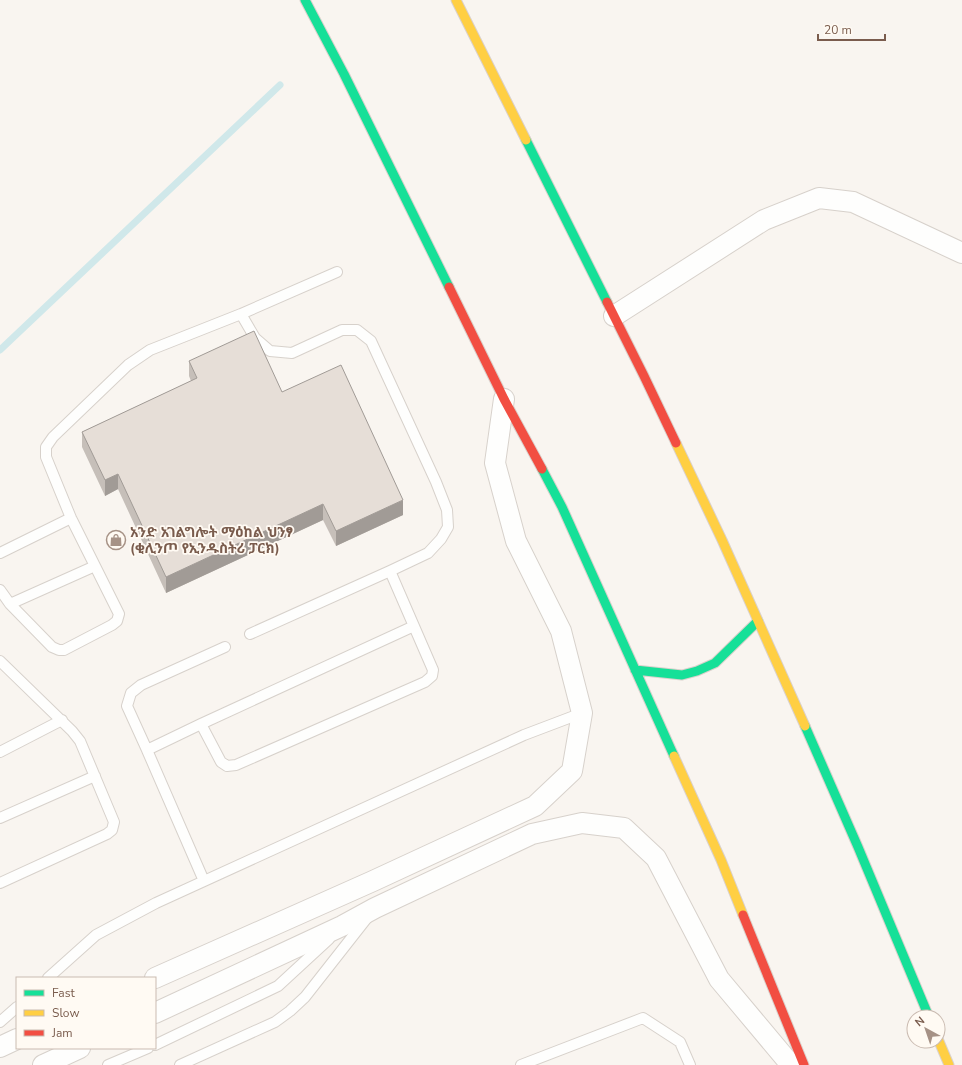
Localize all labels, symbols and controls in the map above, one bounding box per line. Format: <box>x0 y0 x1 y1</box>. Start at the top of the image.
scale bar <box>818 16 885 42</box>
text: 20 m <box>824 22 852 38</box>
place label: አንድ አገልግሎት ማዕከል ህንፃ (ቂሊንጦ የኢንዱስትሪ ፓርክ) <box>130 523 293 558</box>
shop icon: አንድ አገልግሎት ማዕከል ህንፃ (ቂሊንጦ የኢንዱስትሪ ፓርክ) <box>105 529 127 551</box>
legend <box>16 977 156 1049</box>
text: Fast <box>52 985 75 1001</box>
text: Slow <box>52 1005 80 1021</box>
north arrow <box>906 1009 946 1049</box>
text: N <box>912 1013 928 1030</box>
text: Jam <box>51 1025 73 1041</box>

